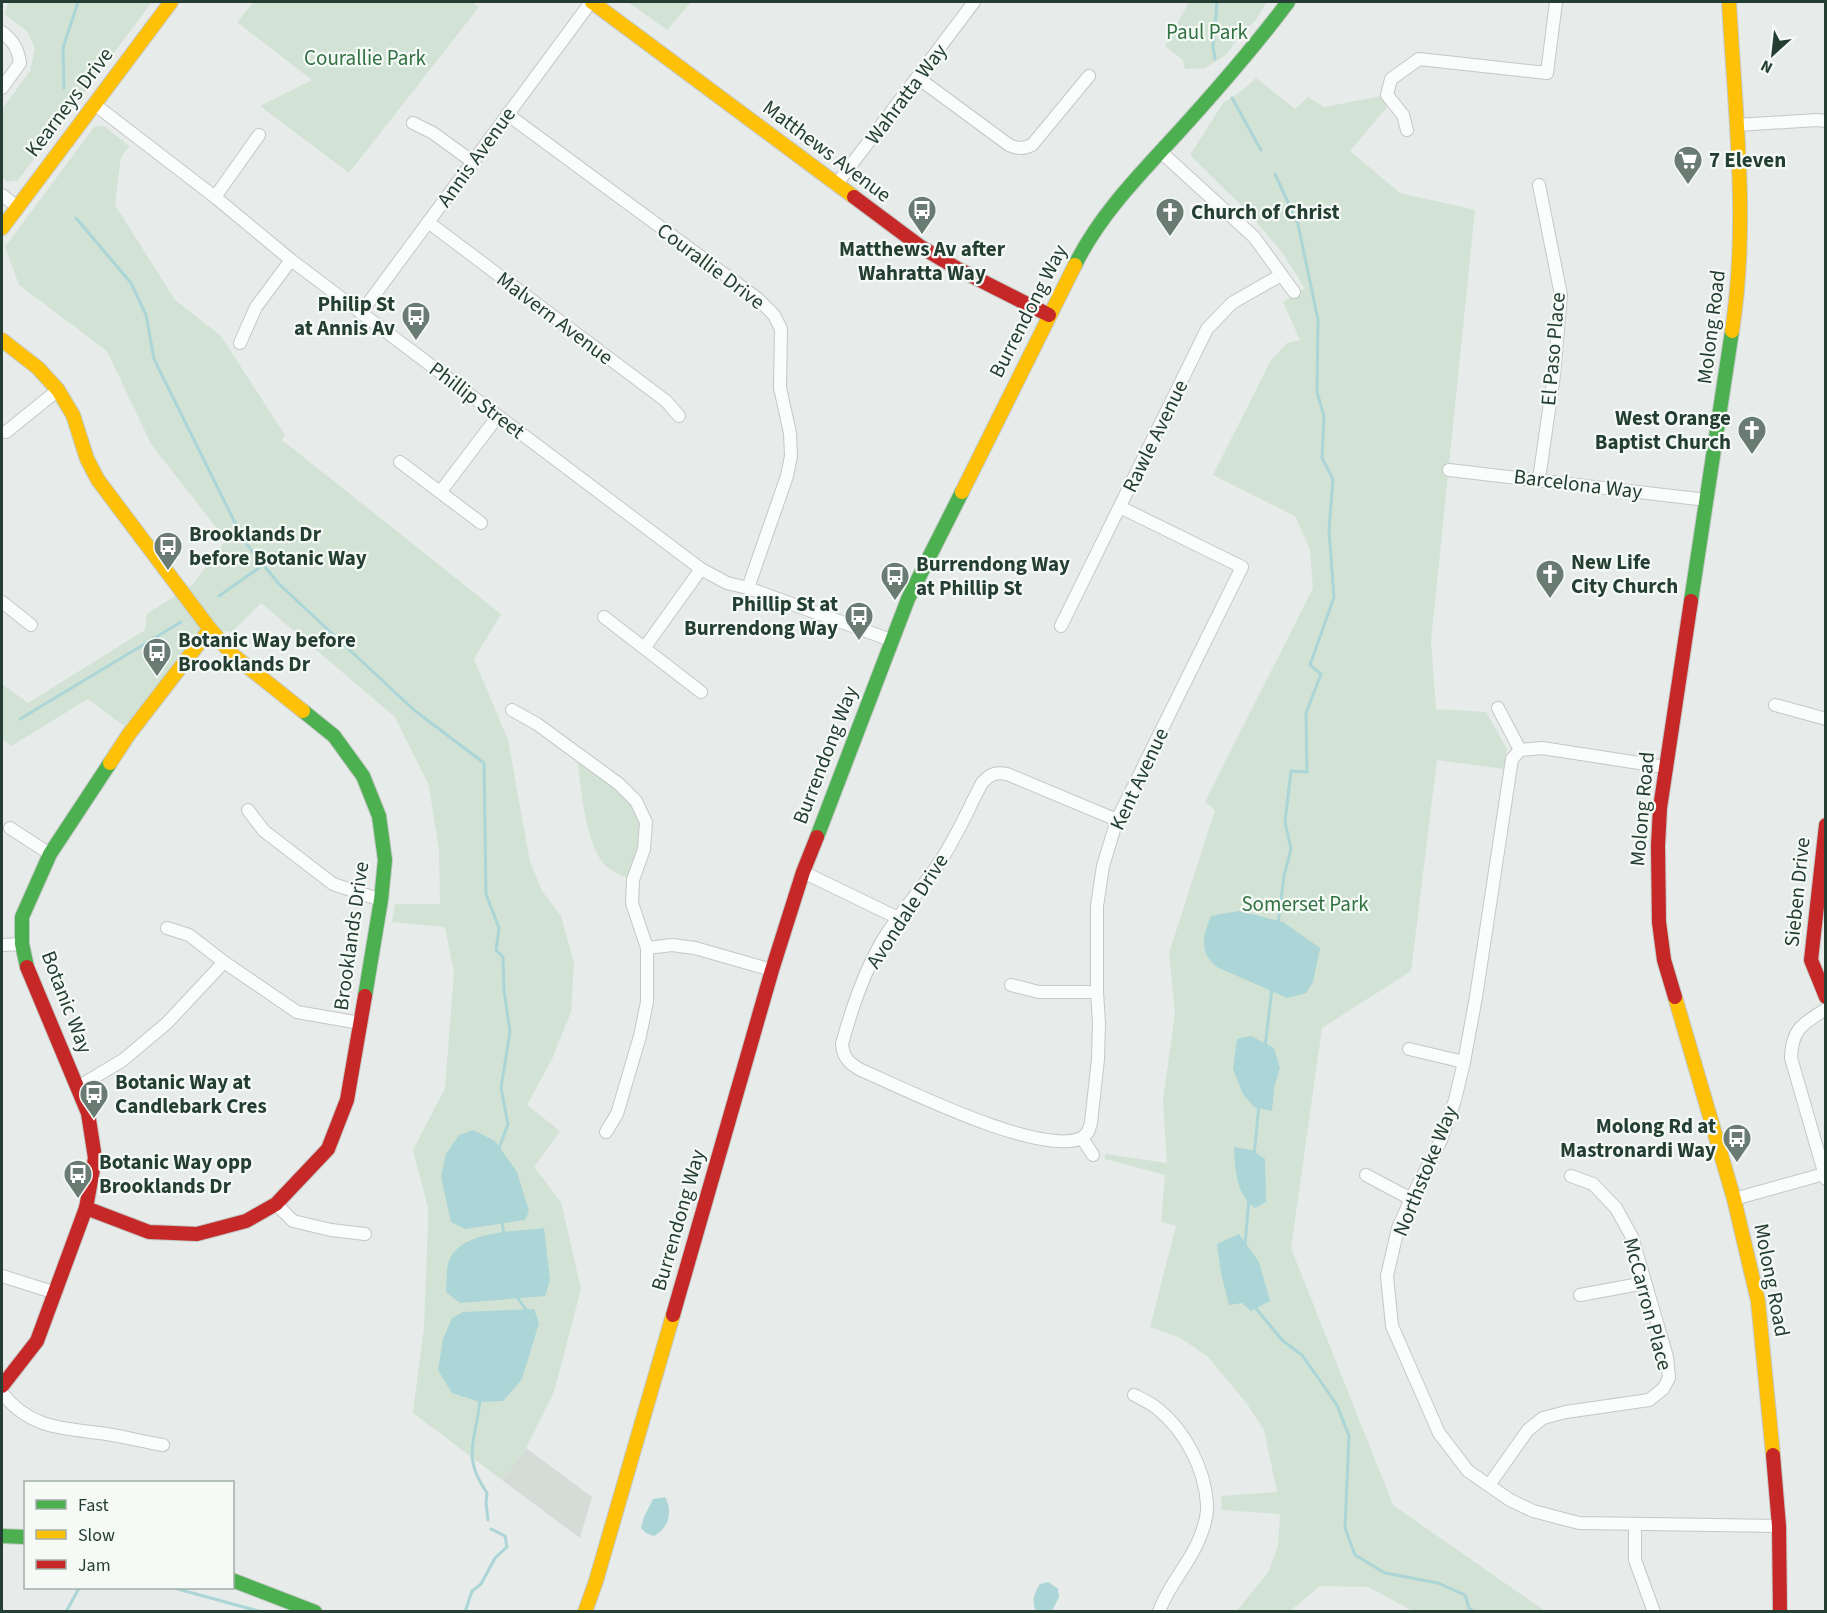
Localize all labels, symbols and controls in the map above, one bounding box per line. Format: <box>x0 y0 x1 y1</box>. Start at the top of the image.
park label: Paul Park <box>1166 17 1249 47</box>
north arrow <box>1743 24 1803 84</box>
street label: Wahratta Way <box>858 37 954 151</box>
street label: Kearneys Drive <box>18 41 120 163</box>
park label: Courallie Park <box>304 43 427 73</box>
text: N <box>1757 54 1776 79</box>
street label: Matthews Avenue <box>756 93 898 209</box>
street label: Annis Avenue <box>429 101 523 213</box>
supermarket icon: 7 Eleven <box>1672 144 1704 186</box>
place label: 7 Eleven <box>1709 145 1786 175</box>
bus stop icon: Matthews Av after Wahratta Way <box>906 194 938 236</box>
church icon: Church of Christ <box>1154 196 1186 238</box>
place label: Church of Christ <box>1191 197 1340 227</box>
street label: Courallie Drive <box>651 215 771 317</box>
place label: Matthews Av after Wahratta Way <box>839 234 1006 288</box>
street label: Burrendong Way <box>982 239 1075 383</box>
street label: Malvern Avenue <box>490 264 620 372</box>
street label: Molong Road <box>1689 268 1733 386</box>
place label: Philip St at Annis Av <box>294 289 395 343</box>
street label: El Paso Place <box>1533 291 1573 407</box>
bus stop icon: Philip St at Annis Av <box>400 300 432 342</box>
street label: Phillip Street <box>423 354 531 446</box>
street label: Rawle Avenue <box>1115 374 1195 498</box>
place label: West Orange Baptist Church <box>1595 403 1731 457</box>
church icon: West Orange Baptist Church <box>1736 414 1768 456</box>
street label: Barcelona Way <box>1512 461 1644 507</box>
place label: Brooklands Dr before Botanic Way <box>189 519 367 573</box>
bus stop icon: Brooklands Dr before Botanic Way <box>152 530 184 572</box>
place label: New Life City Church <box>1571 547 1678 601</box>
place label: Burrendong Way at Phillip St <box>916 549 1070 603</box>
church icon: New Life City Church <box>1534 558 1566 600</box>
bus stop icon: Burrendong Way at Phillip St <box>879 560 911 602</box>
place label: Phillip St at Burrendong Way <box>684 589 838 643</box>
bus stop icon: Phillip St at Burrendong Way <box>843 600 875 642</box>
place label: Botanic Way before Brooklands Dr <box>178 625 356 679</box>
bus stop icon: Botanic Way before Brooklands Dr <box>141 636 173 678</box>
street label: Burrendong Way <box>785 681 865 828</box>
street label: Kent Avenue <box>1102 723 1176 835</box>
street label: Molong Road <box>1622 751 1662 867</box>
street label: Sieben Drive <box>1776 836 1818 948</box>
street label: Avondale Drive <box>859 848 955 974</box>
street label: Brooklands Drive <box>326 860 376 1012</box>
park label: Somerset Park <box>1241 889 1369 919</box>
street label: Botanic Way <box>34 946 100 1058</box>
place label: Botanic Way at Candlebark Cres <box>115 1067 267 1121</box>
bus stop icon: Botanic Way at Candlebark Cres <box>78 1078 110 1120</box>
street label: Northstoke Way <box>1385 1101 1465 1241</box>
place label: Molong Rd at Mastronardi Way <box>1560 1111 1716 1165</box>
bus stop icon: Molong Rd at Mastronardi Way <box>1721 1122 1753 1164</box>
street label: Burrendong Way <box>643 1146 713 1294</box>
place label: Botanic Way opp Brooklands Dr <box>99 1147 252 1201</box>
bus stop icon: Botanic Way opp Brooklands Dr <box>62 1158 94 1200</box>
street label: Molong Road <box>1746 1221 1798 1339</box>
street label: McCarron Place <box>1616 1234 1680 1374</box>
legend <box>24 1481 234 1589</box>
text: Fast <box>78 1493 109 1518</box>
text: Slow <box>78 1523 115 1548</box>
text: Jam <box>78 1553 111 1578</box>

